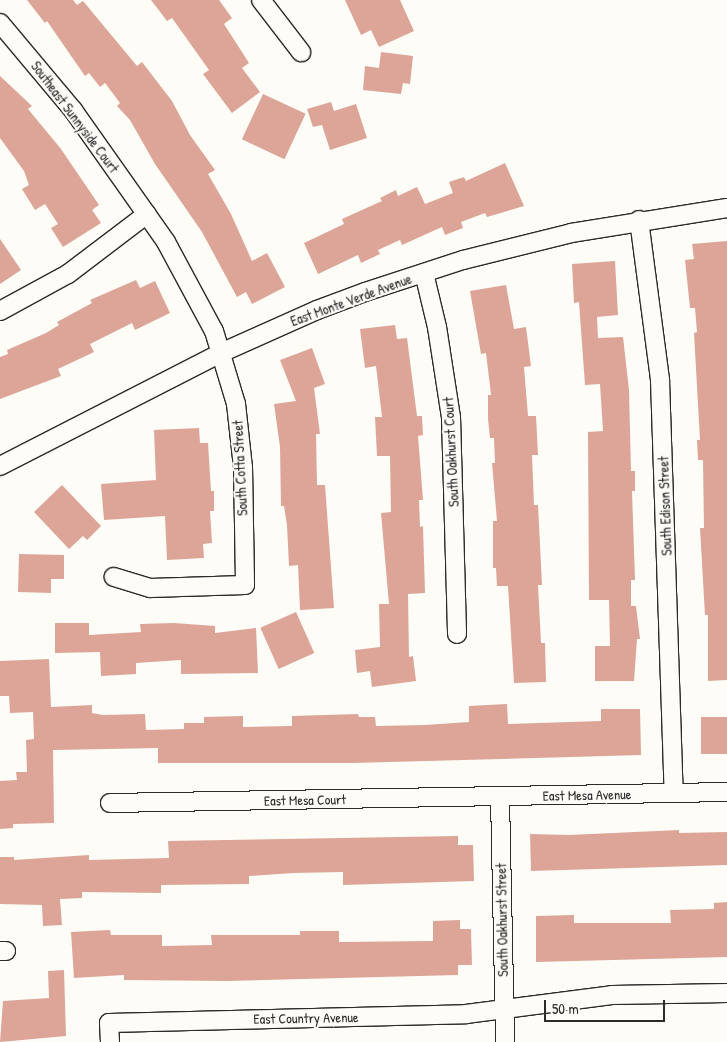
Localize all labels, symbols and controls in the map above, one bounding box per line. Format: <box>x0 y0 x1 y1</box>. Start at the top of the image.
street label: Southeast Sunnyside Court <box>28 58 122 176</box>
street label: East Monte Verde Avenue <box>288 270 414 330</box>
street label: South Oakhurst Court <box>440 397 462 507</box>
street label: South Cotta Street <box>229 420 251 516</box>
street label: South Edison Street <box>655 456 675 556</box>
street label: East Mesa Avenue <box>543 786 631 804</box>
street label: East Mesa Court <box>264 791 346 809</box>
street label: South Oakhurst Street <box>493 863 511 977</box>
scale bar <box>547 990 668 1022</box>
text: 50 m <box>552 998 579 1019</box>
street label: East Country Avenue <box>253 1009 359 1027</box>

